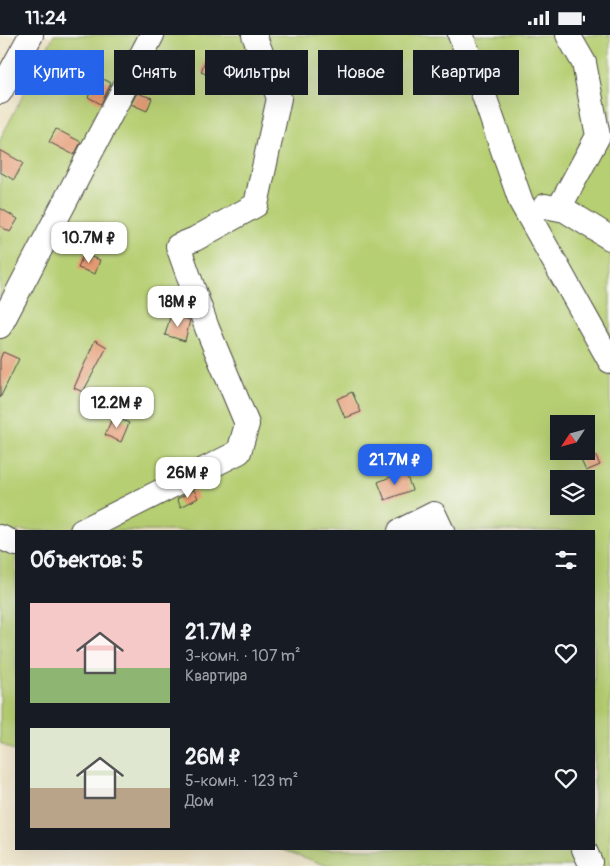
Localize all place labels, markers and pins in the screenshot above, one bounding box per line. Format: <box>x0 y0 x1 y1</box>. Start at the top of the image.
pin: 10.7M ₽ <box>43 221 135 264</box>
pin: 18M ₽ <box>143 285 213 328</box>
pin: 12.2M ₽ <box>71 387 163 429</box>
pin: 21.7M ₽ <box>349 443 441 486</box>
pin: 26M ₽ <box>153 457 223 499</box>

